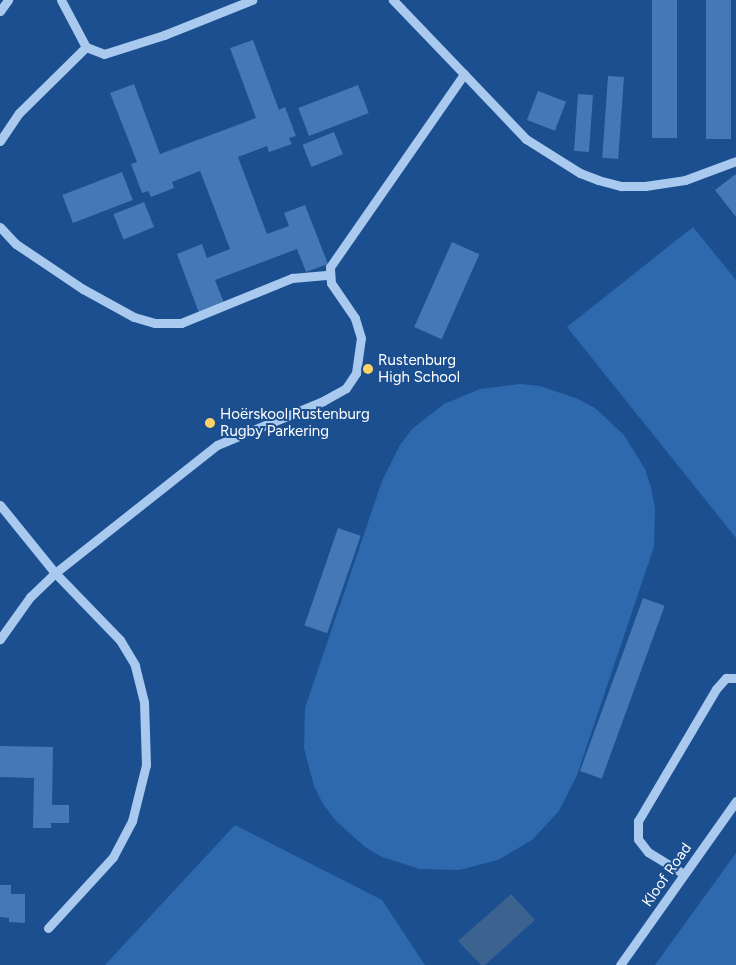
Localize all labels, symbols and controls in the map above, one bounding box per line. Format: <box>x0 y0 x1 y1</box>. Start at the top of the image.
place label: Rustenburg High School <box>378 351 460 386</box>
marker: Rustenburg High School <box>362 363 374 375</box>
place label: Hoërskool Rustenburg Rugby Parkering <box>220 405 370 440</box>
marker: Hoërskool Rustenburg Rugby Parkering <box>204 417 216 429</box>
street label: Kloof Road <box>639 840 695 910</box>

